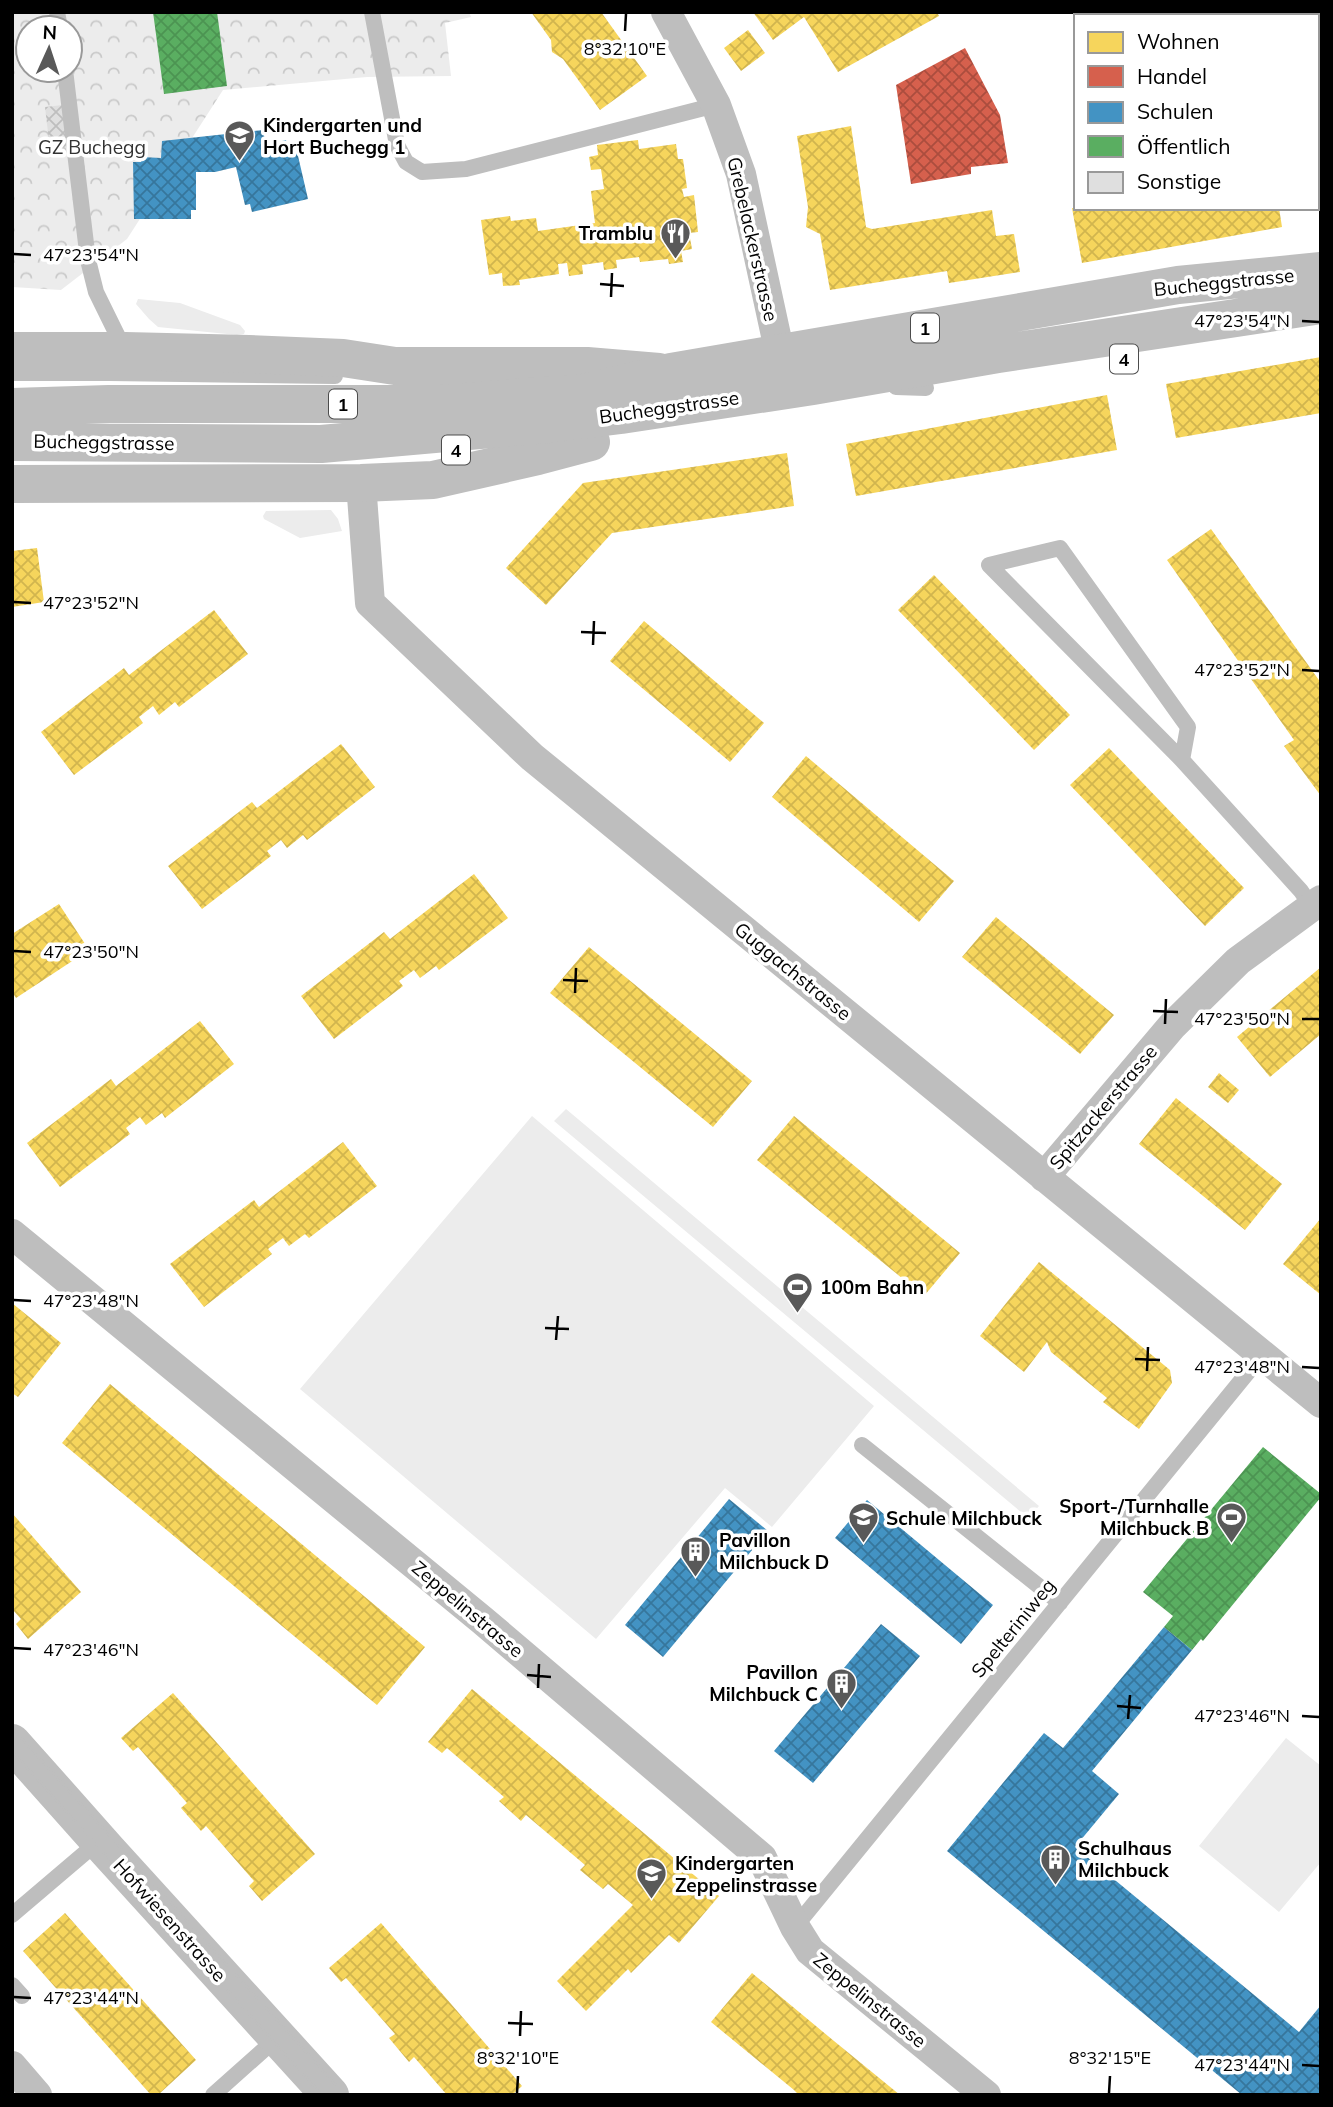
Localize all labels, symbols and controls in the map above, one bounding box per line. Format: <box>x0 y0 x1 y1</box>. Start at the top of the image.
north arrow <box>14 14 84 84</box>
legend <box>1074 14 1319 210</box>
text: N <box>42 20 58 44</box>
text: Wohnen <box>1137 28 1219 54</box>
text: 8°32'10"E <box>584 37 666 60</box>
text: Handel <box>1137 63 1207 89</box>
text: Schulen <box>1137 98 1214 124</box>
place label: Kindergarten und Hort Buchegg 1 <box>263 113 422 159</box>
school or university icon: Kindergarten und Hort Buchegg 1 <box>223 119 257 163</box>
text: Öffentlich <box>1137 133 1231 159</box>
park label: GZ Buchegg <box>38 135 146 159</box>
street label: Grebelackerstrasse <box>722 154 784 324</box>
text: Sonstige <box>1137 168 1221 194</box>
restaurant icon: Tramblu <box>659 216 693 260</box>
place label: Tramblu <box>578 221 653 245</box>
text: 47°23'54"N <box>43 243 139 266</box>
street label: Bucheggstrasse <box>1153 263 1295 301</box>
text: 47°23'54"N <box>1194 309 1290 332</box>
road number: 1 <box>911 314 939 342</box>
road number: 4 <box>1110 344 1138 374</box>
street label: Bucheggstrasse <box>597 385 741 429</box>
road number: 1 <box>329 390 357 418</box>
street label: Bucheggstrasse <box>33 429 175 455</box>
road number: 4 <box>442 436 470 464</box>
text: 47°23'52"N <box>43 591 139 614</box>
text: 47°23'52"N <box>1194 658 1290 681</box>
street label: Guggachstrasse <box>730 917 856 1025</box>
text: 47°23'50"N <box>43 940 139 963</box>
text: 47°23'50"N <box>1194 1007 1290 1030</box>
street label: Spitzackerstrasse <box>1044 1040 1162 1174</box>
sports icon: 100m Bahn <box>780 1270 814 1314</box>
place label: 100m Bahn <box>820 1275 924 1299</box>
text: 47°23'48"N <box>43 1289 139 1312</box>
text: 47°23'48"N <box>1194 1355 1290 1378</box>
place label: Sport-/Turnhalle Milchbuck B <box>1059 1494 1209 1540</box>
sports icon: Sport-/Turnhalle Milchbuck B <box>1215 1500 1249 1544</box>
school or university icon: Schule Milchbuck <box>846 1501 880 1545</box>
place label: Schule Milchbuck <box>886 1506 1042 1530</box>
place label: Pavillon Milchbuck D <box>719 1528 829 1574</box>
building icon: Pavillon Milchbuck D <box>679 1534 713 1578</box>
street label: Zeppelinstrasse <box>407 1555 529 1663</box>
street label: Spelteriniweg <box>966 1574 1060 1682</box>
text: 47°23'46"N <box>43 1638 139 1661</box>
place label: Pavillon Milchbuck C <box>709 1660 818 1706</box>
building icon: Pavillon Milchbuck C <box>824 1666 858 1710</box>
text: 47°23'46"N <box>1194 1704 1290 1727</box>
place label: Schulhaus Milchbuck <box>1078 1836 1172 1882</box>
building icon: Schulhaus Milchbuck <box>1038 1842 1072 1886</box>
place label: Kindergarten Zeppelinstrasse <box>675 1851 817 1897</box>
street label: Hofwiesenstrasse <box>108 1854 232 1986</box>
school or university icon: Kindergarten Zeppelinstrasse <box>635 1857 669 1901</box>
street label: Zeppelinstrasse <box>809 1947 931 2053</box>
text: 47°23'44"N <box>43 1986 139 2009</box>
text: 8°32'10"E <box>477 2046 559 2069</box>
text: 8°32'15"E <box>1069 2046 1151 2069</box>
text: 47°23'44"N <box>1194 2053 1290 2076</box>

